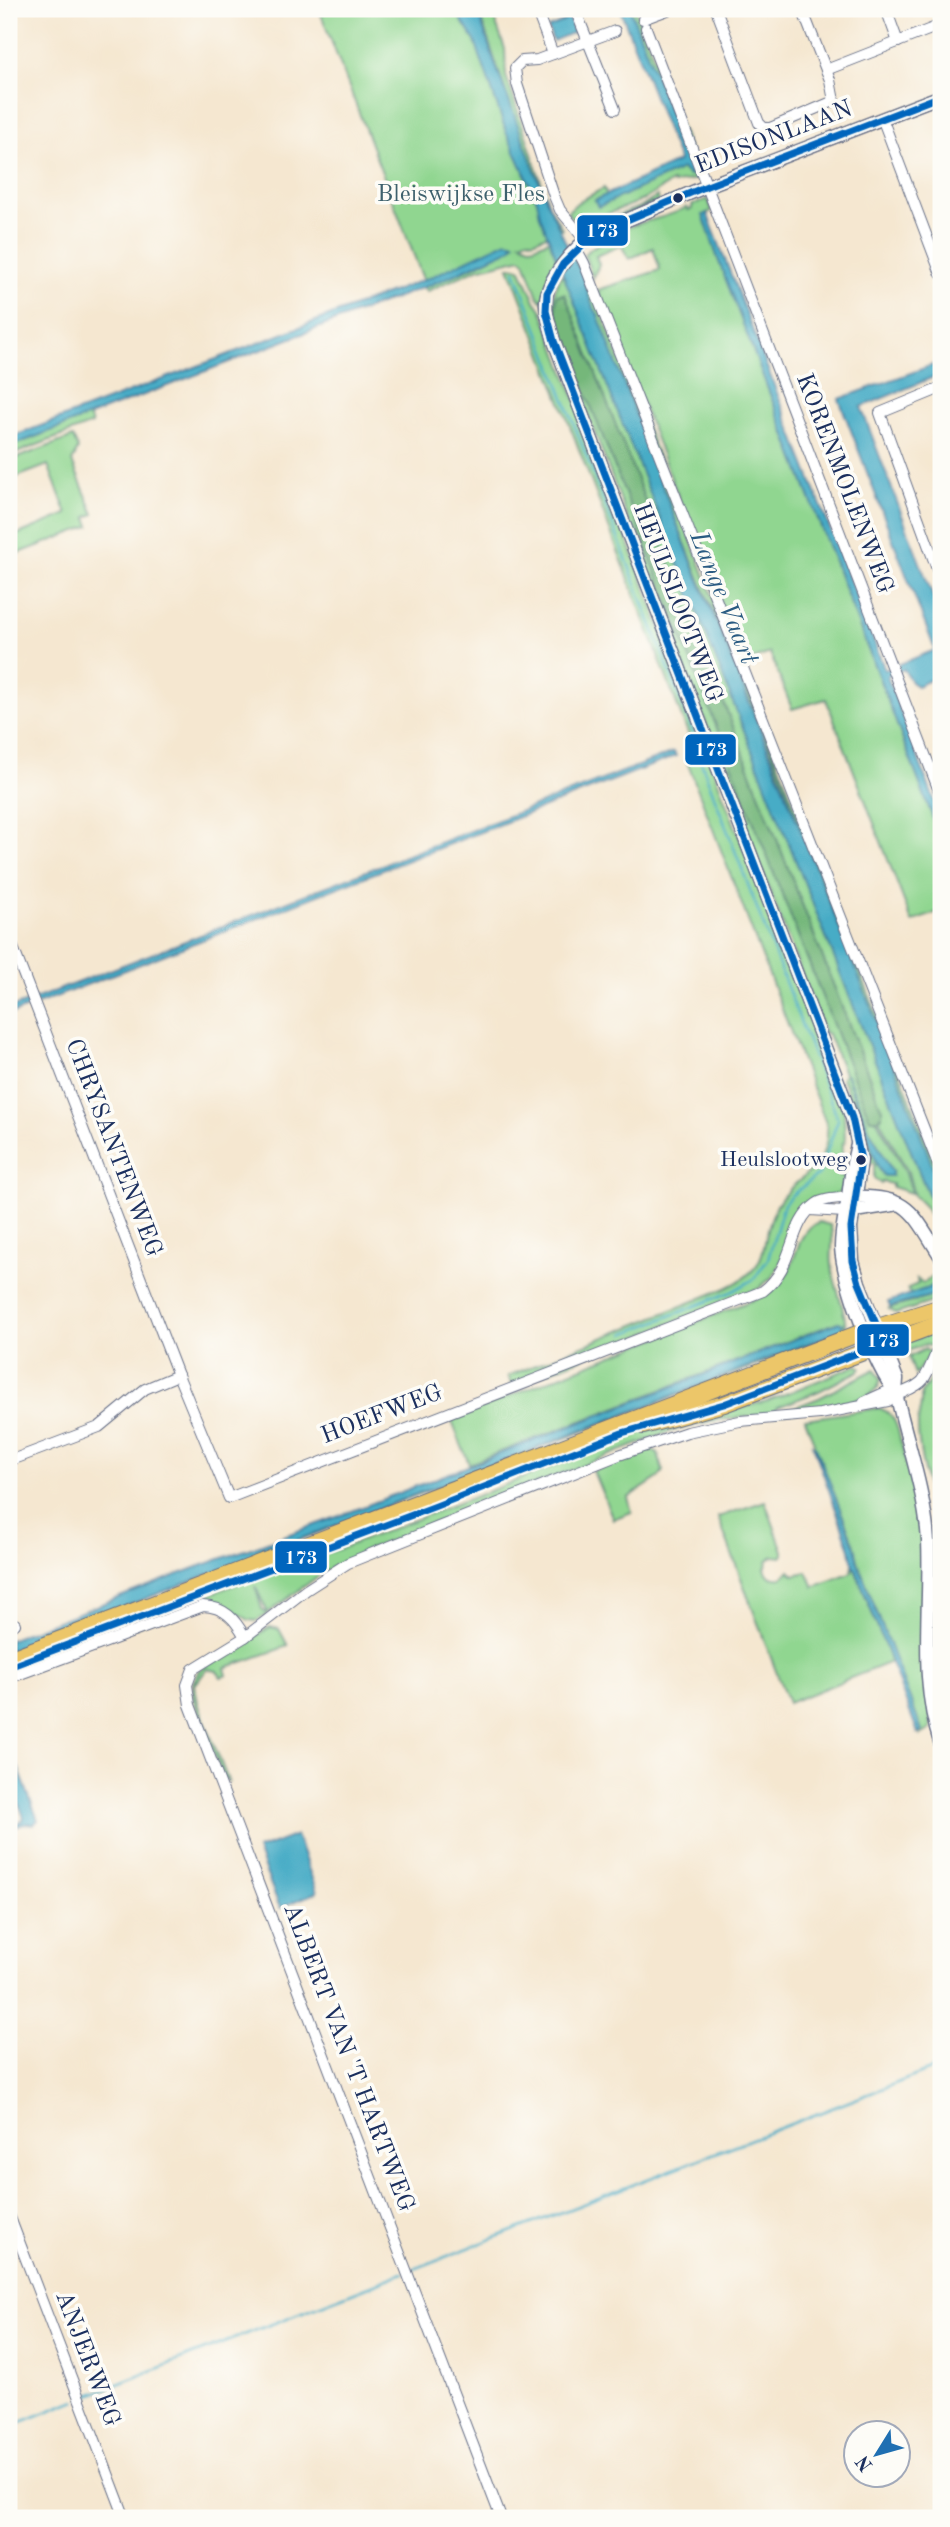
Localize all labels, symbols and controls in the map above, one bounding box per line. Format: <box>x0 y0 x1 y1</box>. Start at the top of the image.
street label: EDISONLAAN <box>692 97 856 179</box>
park label: Bleiswijkse Fles <box>377 183 545 207</box>
unlabelled marker <box>671 191 685 205</box>
line badge: 173 <box>576 214 629 247</box>
text: 173 <box>585 223 619 242</box>
street label: KORENMOLENWEG <box>791 371 897 597</box>
street label: HEULSLOOTWEG <box>628 500 726 706</box>
water label: Lange Vaart <box>684 526 762 669</box>
line badge: 173 <box>684 733 737 766</box>
text: 173 <box>694 742 728 761</box>
street label: CHRYSANTENWEG <box>60 1036 166 1260</box>
place label: Heulslootweg <box>720 1149 848 1171</box>
marker: Heulslootweg <box>854 1153 868 1167</box>
line badge: 173 <box>856 1323 910 1357</box>
text: 173 <box>866 1333 900 1352</box>
street label: HOEFWEG <box>318 1381 446 1449</box>
line badge: 173 <box>274 1540 328 1574</box>
text: 173 <box>284 1550 318 1569</box>
street label: ALBERT VAN 'T HARTWEG <box>278 1901 418 2215</box>
street label: ANJERWEG <box>50 2288 124 2430</box>
north arrow <box>842 2418 912 2488</box>
text: N <box>853 2451 877 2474</box>

